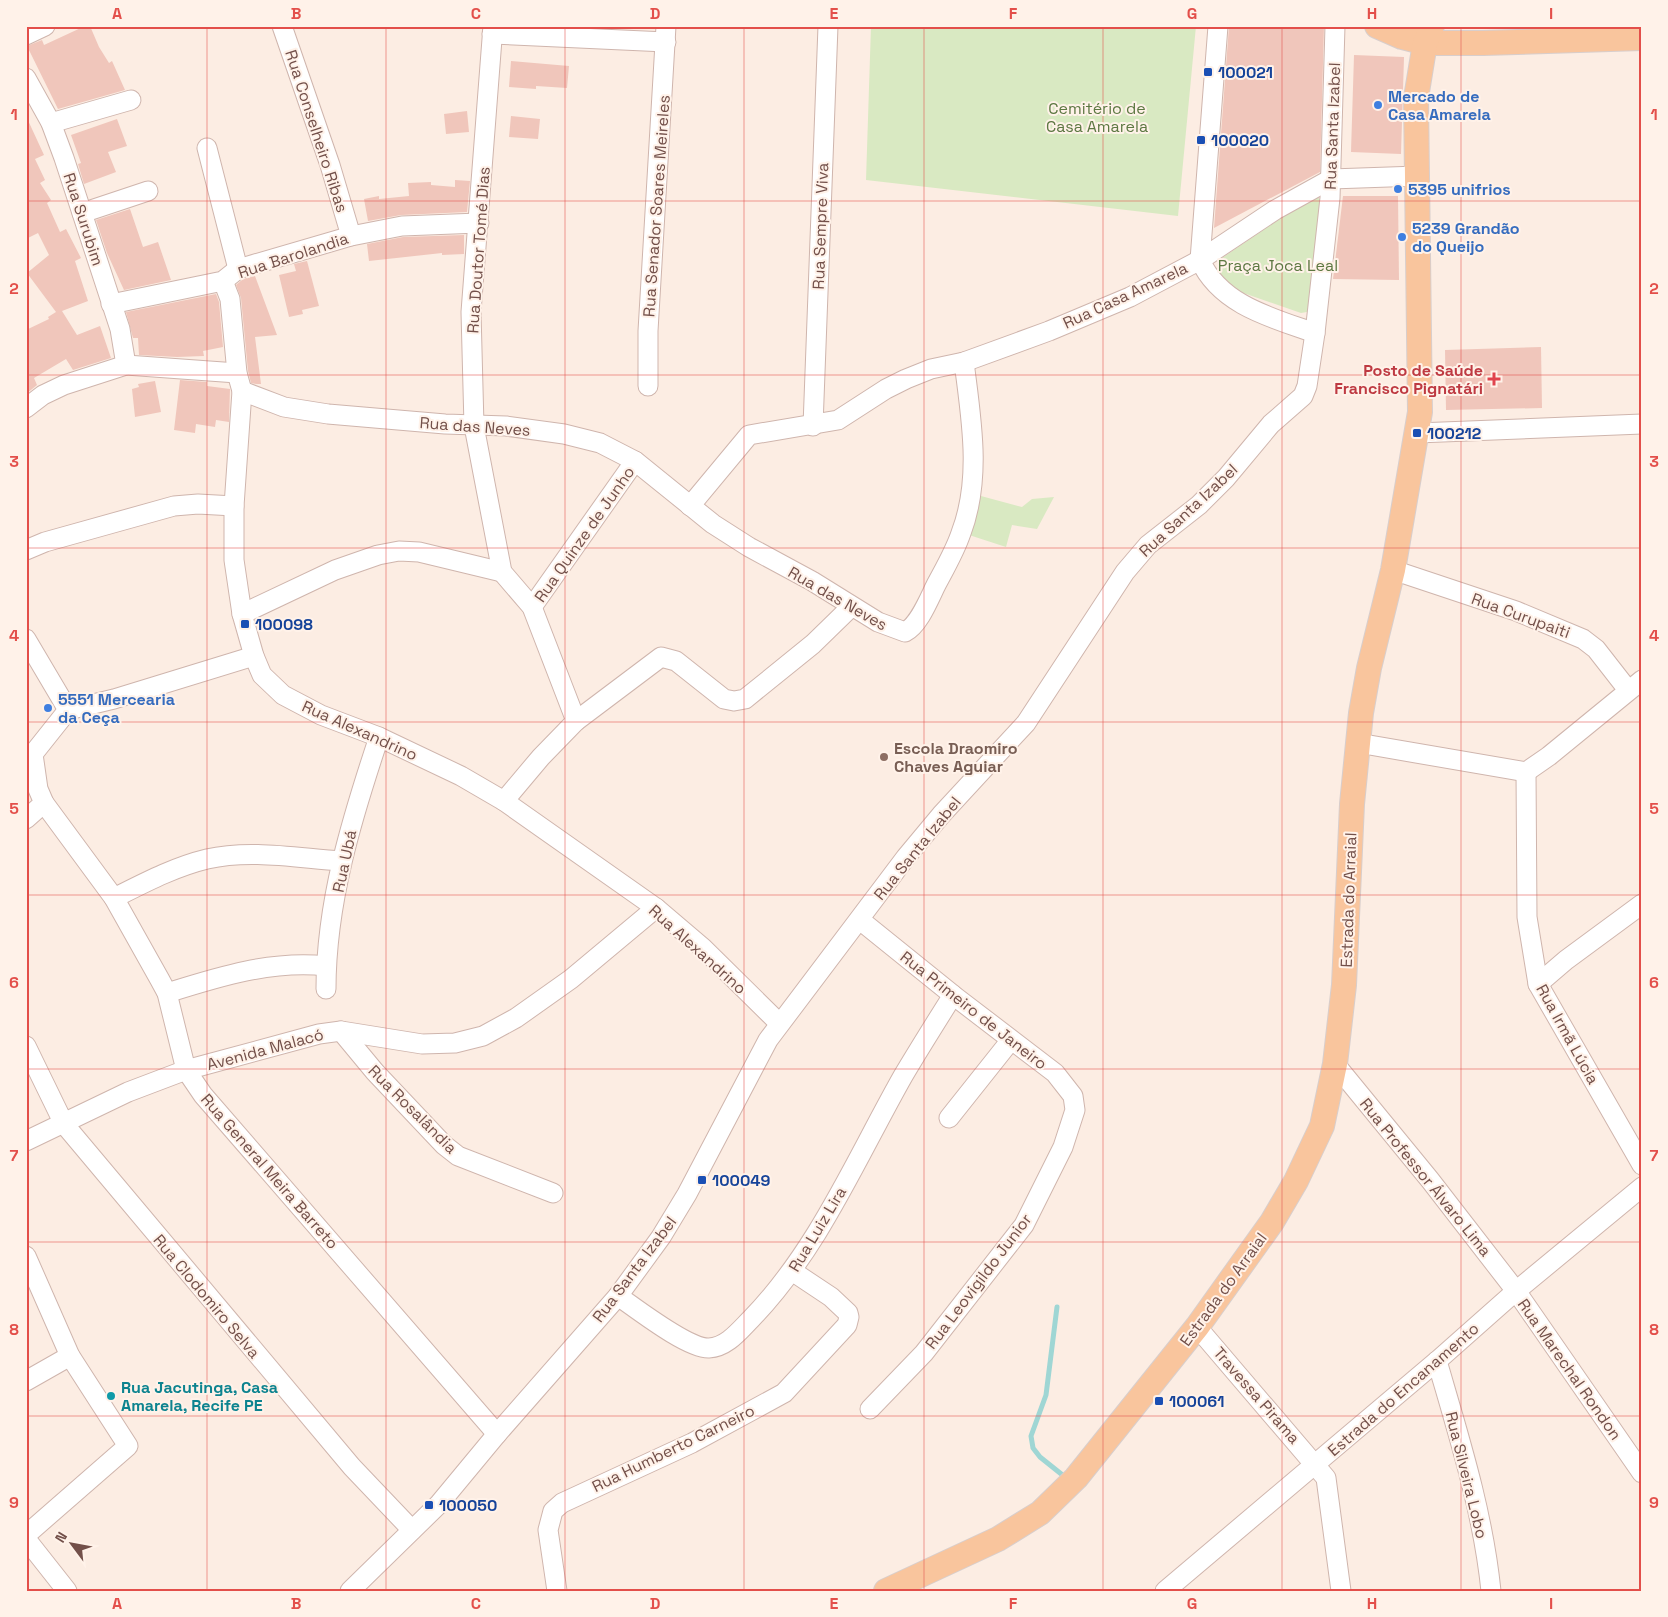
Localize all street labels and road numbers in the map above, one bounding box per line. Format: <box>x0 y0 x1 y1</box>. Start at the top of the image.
street label: Rua Conselheiro Ribas <box>280 47 353 215</box>
street label: Rua Santa Izabel <box>1320 62 1345 190</box>
street label: Rua Senador Soares Meireles <box>638 94 675 318</box>
street label: Rua Sempre Viva <box>808 162 833 290</box>
street label: Rua Doutor Tomé Dias <box>462 166 495 334</box>
street label: Rua Surubim <box>59 170 108 268</box>
street label: Rua Barolandia <box>235 228 351 283</box>
street label: Rua Casa Amarela <box>1059 257 1191 334</box>
street label: Rua das Neves <box>419 412 531 441</box>
street label: Rua Santa Izabel <box>1135 459 1242 562</box>
street label: Rua Quinze de Junho <box>530 462 639 606</box>
street label: Rua das Neves <box>784 562 891 635</box>
street label: Rua Curupaiti <box>1468 588 1573 643</box>
street label: Rua Alexandrino <box>299 696 421 765</box>
street label: Rua Santa Izabel <box>869 792 966 904</box>
street label: Rua Ubá <box>328 828 361 894</box>
street label: Estrada do Arraial <box>1336 832 1361 968</box>
street label: Rua Alexandrino <box>644 900 751 999</box>
street label: Rua Primeiro de Janeiro <box>896 946 1051 1074</box>
street label: Rua Irmã Lúcia <box>1531 980 1604 1088</box>
street label: Avenida Malacó <box>204 1024 326 1075</box>
street label: Rua Rosalândia <box>364 1061 461 1158</box>
street label: Rua General Meira Barreto <box>196 1089 343 1253</box>
street label: Rua Professor Álvaro Lima <box>1355 1094 1496 1261</box>
street label: Rua Luiz Lira <box>784 1183 851 1276</box>
street label: Rua Leovigildo Junior <box>921 1209 1036 1353</box>
street label: Rua Santa Izabel <box>588 1212 681 1327</box>
street label: Estrada do Arraial <box>1175 1228 1272 1350</box>
street label: Rua Clodomiro Selva <box>149 1230 265 1363</box>
street label: Rua Marechal Rondon <box>1513 1295 1626 1444</box>
street label: Estrada do Encanamento <box>1323 1318 1483 1461</box>
street label: Travessa Pirama <box>1209 1342 1305 1448</box>
street label: Rua Humberto Carneiro <box>588 1400 758 1497</box>
street label: Rua Silveira Lobo <box>1441 1409 1492 1541</box>

